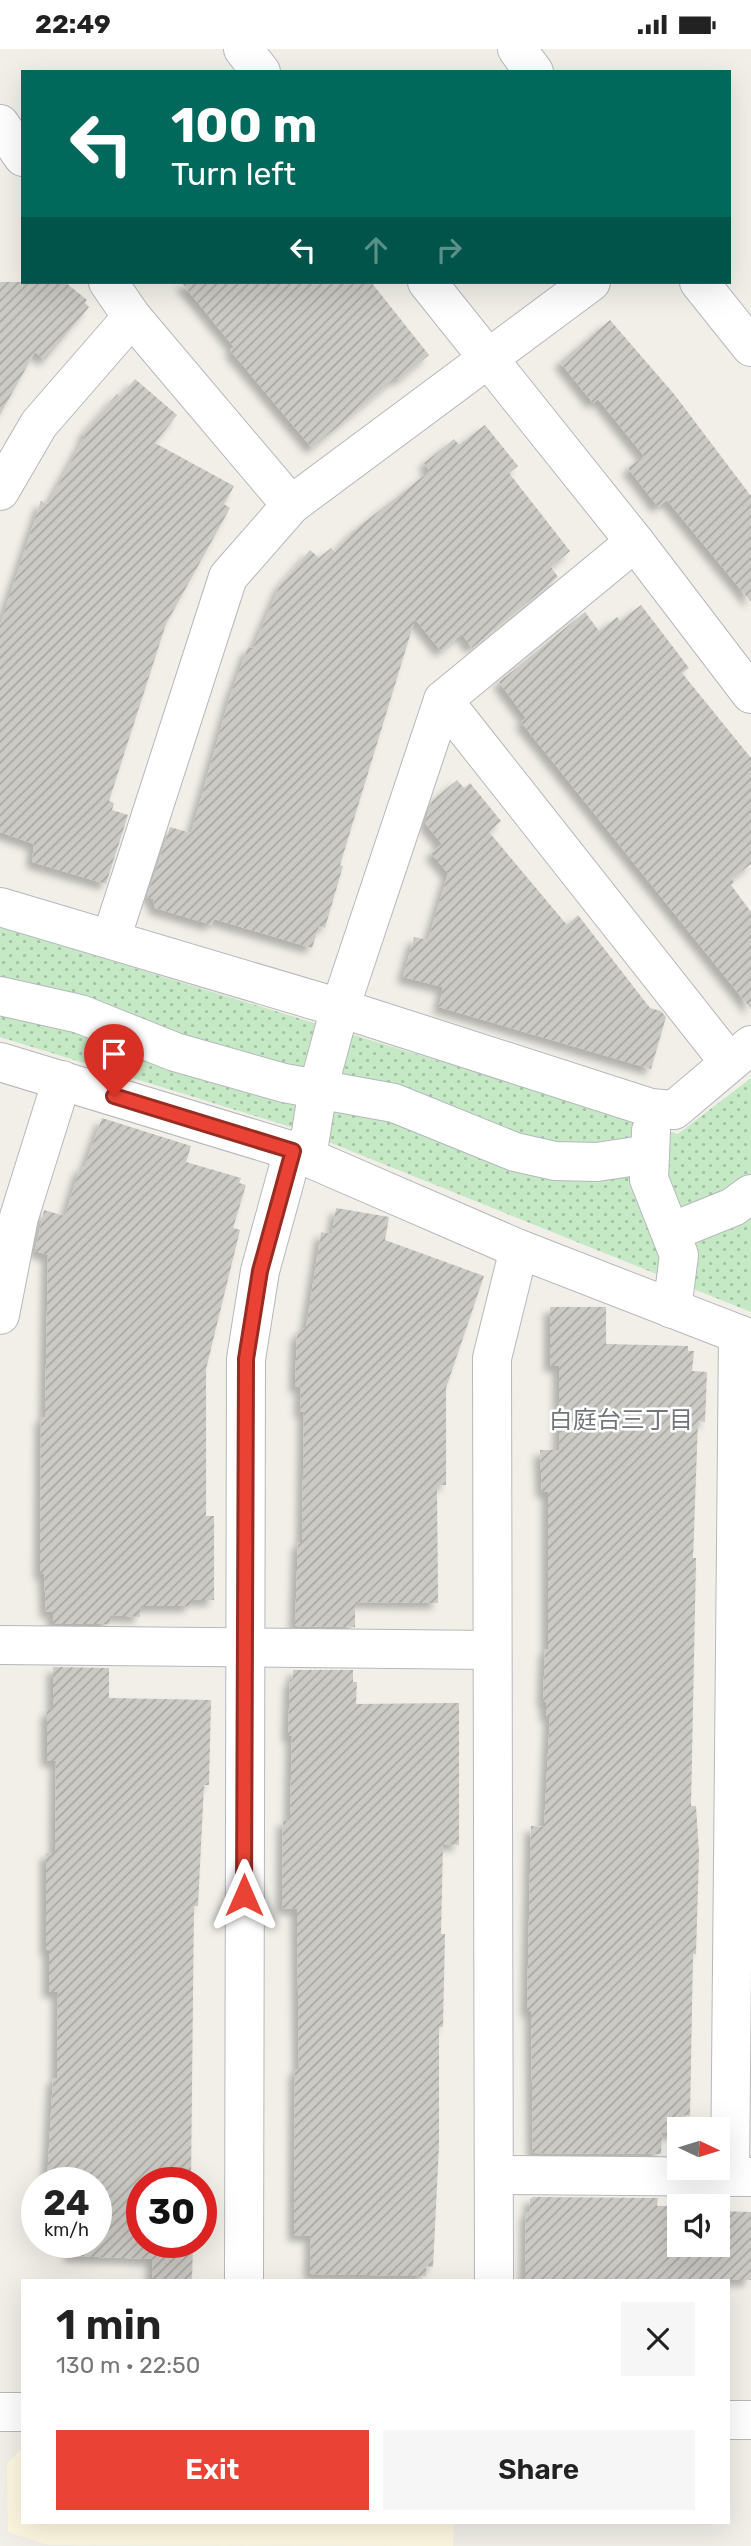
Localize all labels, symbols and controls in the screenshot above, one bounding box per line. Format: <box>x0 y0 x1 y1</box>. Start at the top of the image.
text: 22:49 <box>35 9 111 40</box>
text: 100 m <box>171 96 317 154</box>
icon: left <box>56 98 147 189</box>
text: Turn left <box>171 155 296 193</box>
icon: left <box>284 231 322 269</box>
icon: ahead <box>357 231 395 269</box>
icon: right <box>430 231 468 269</box>
pin <box>84 1024 144 1096</box>
icon: arrive <box>95 1035 133 1073</box>
district label: 白庭台三丁目 <box>549 1406 693 1434</box>
position arrow <box>207 1858 281 1932</box>
north arrow <box>667 2117 730 2181</box>
map controls <box>667 2117 730 2257</box>
speed limit sign: 30 <box>126 2167 217 2258</box>
text: 24 <box>43 2182 90 2224</box>
button: sound <box>667 2194 730 2257</box>
text: km/h <box>44 2219 89 2241</box>
text: 1 min <box>56 2300 162 2350</box>
button: close <box>621 2302 695 2376</box>
text: 130 m · 22:50 <box>56 2351 200 2379</box>
button: Exit <box>56 2430 369 2510</box>
button: Share <box>383 2430 695 2510</box>

